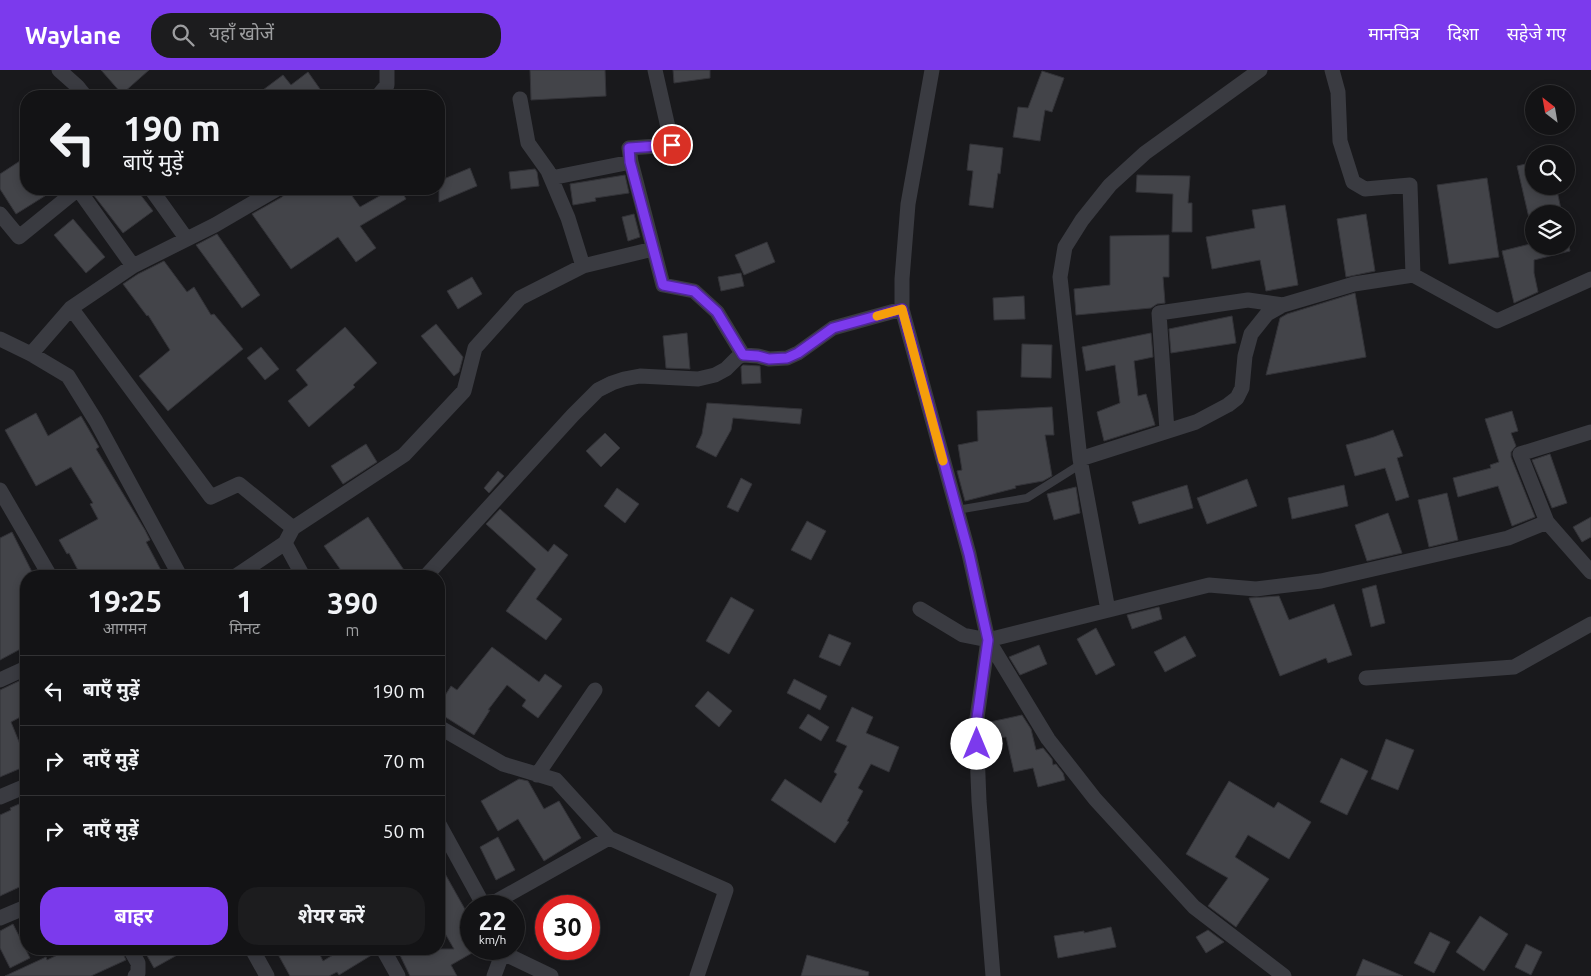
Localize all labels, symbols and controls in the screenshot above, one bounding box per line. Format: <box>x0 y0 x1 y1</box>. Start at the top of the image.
search box <box>151 13 501 58</box>
icon: search <box>169 21 197 49</box>
text: Waylane <box>25 22 121 49</box>
text: यहाँ खोजें <box>209 22 274 44</box>
text: मानचित्र <box>1368 23 1420 43</box>
text: दिशा <box>1448 23 1479 43</box>
text: सहेजे गए <box>1507 23 1566 43</box>
north arrow <box>1525 85 1575 135</box>
map controls <box>1525 85 1575 255</box>
text: 190 m <box>123 108 221 148</box>
icon: left <box>40 110 105 175</box>
pin <box>651 124 693 166</box>
icon: arrive <box>658 131 686 159</box>
button: search <box>1525 145 1575 195</box>
text: बाएँ मुड़ें <box>123 149 183 174</box>
button: layers <box>1525 205 1575 255</box>
text: 19:25 <box>87 584 162 618</box>
text: 1 <box>236 584 253 618</box>
text: 390 <box>327 586 378 620</box>
text: आगमन <box>103 619 147 637</box>
text: मिनट <box>229 619 260 637</box>
text: m <box>346 621 359 639</box>
icon: left <box>40 677 68 705</box>
text: बाएँ मुड़ें <box>83 678 140 700</box>
text: 190 m <box>372 680 425 702</box>
position arrow <box>950 717 1002 769</box>
icon: right <box>40 747 68 775</box>
text: दाएँ मुड़ें <box>83 748 139 770</box>
text: 70 m <box>383 750 425 772</box>
icon: right <box>40 817 68 845</box>
text: दाएँ मुड़ें <box>83 818 139 840</box>
text: 50 m <box>383 820 425 842</box>
button: बाहर <box>40 887 228 945</box>
button: शेयर करें <box>238 887 425 945</box>
speed limit sign: 30 <box>535 895 600 960</box>
text: 22 <box>478 907 507 935</box>
text: km/h <box>479 933 506 946</box>

